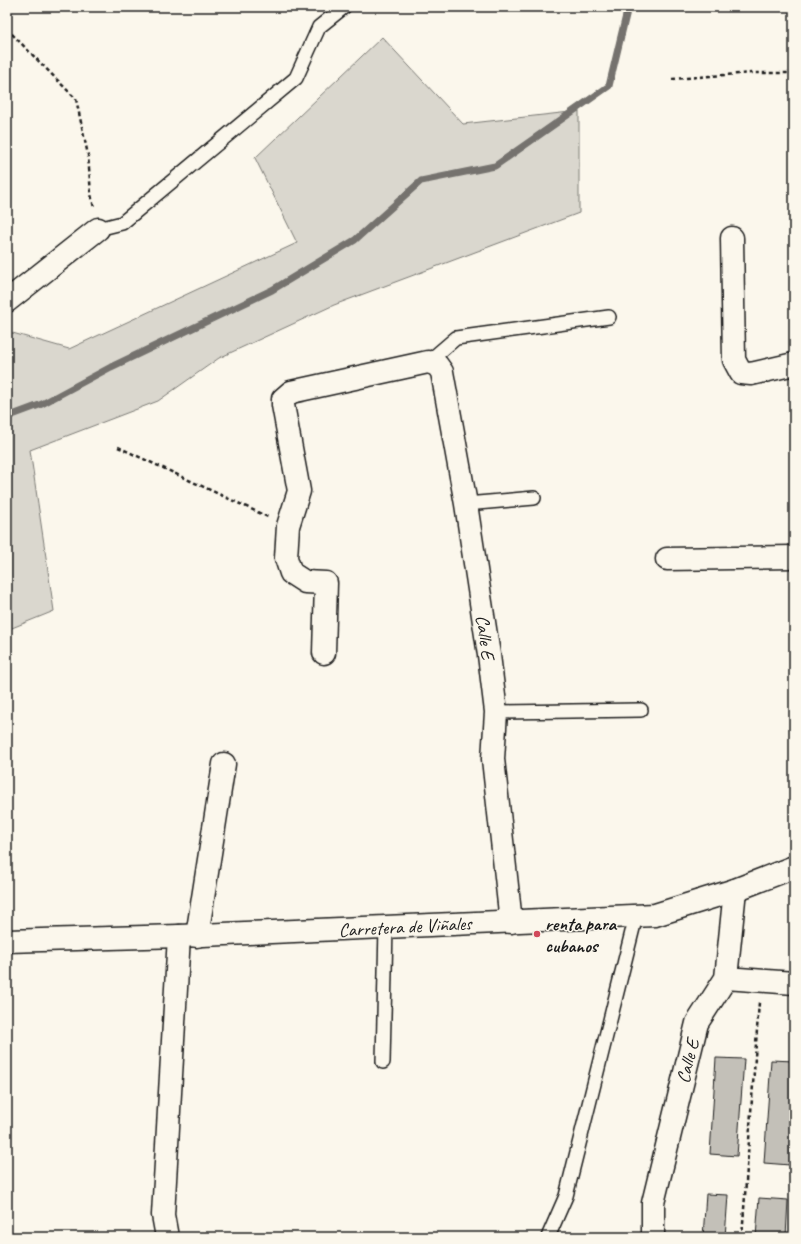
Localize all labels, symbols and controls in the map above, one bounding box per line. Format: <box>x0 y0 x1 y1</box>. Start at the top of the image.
street label: Calle E <box>470 613 500 664</box>
street label: Carretera de Viñales <box>338 911 474 942</box>
place label: renta para cubanos <box>545 912 618 958</box>
marker: renta para cubanos <box>532 929 542 939</box>
street label: Calle E <box>671 1034 706 1086</box>

